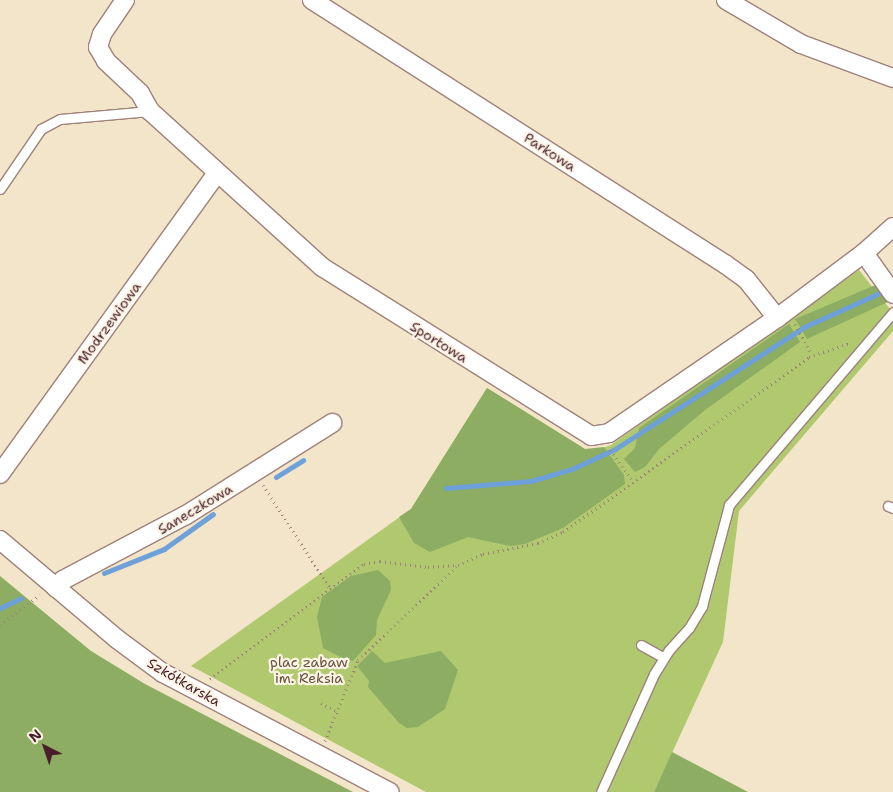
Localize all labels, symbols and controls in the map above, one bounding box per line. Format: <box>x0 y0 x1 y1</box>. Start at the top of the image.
street label: Parkowa <box>521 129 579 175</box>
street label: Modrzewiowa <box>74 279 144 367</box>
street label: Sportowa <box>407 318 471 366</box>
street label: Saneczkowa <box>155 480 235 538</box>
street label: Szkółkarska <box>144 654 224 710</box>
park label: plac zabaw im. Reksia <box>270 654 348 686</box>
north arrow <box>20 722 70 772</box>
text: N <box>25 725 45 746</box>

